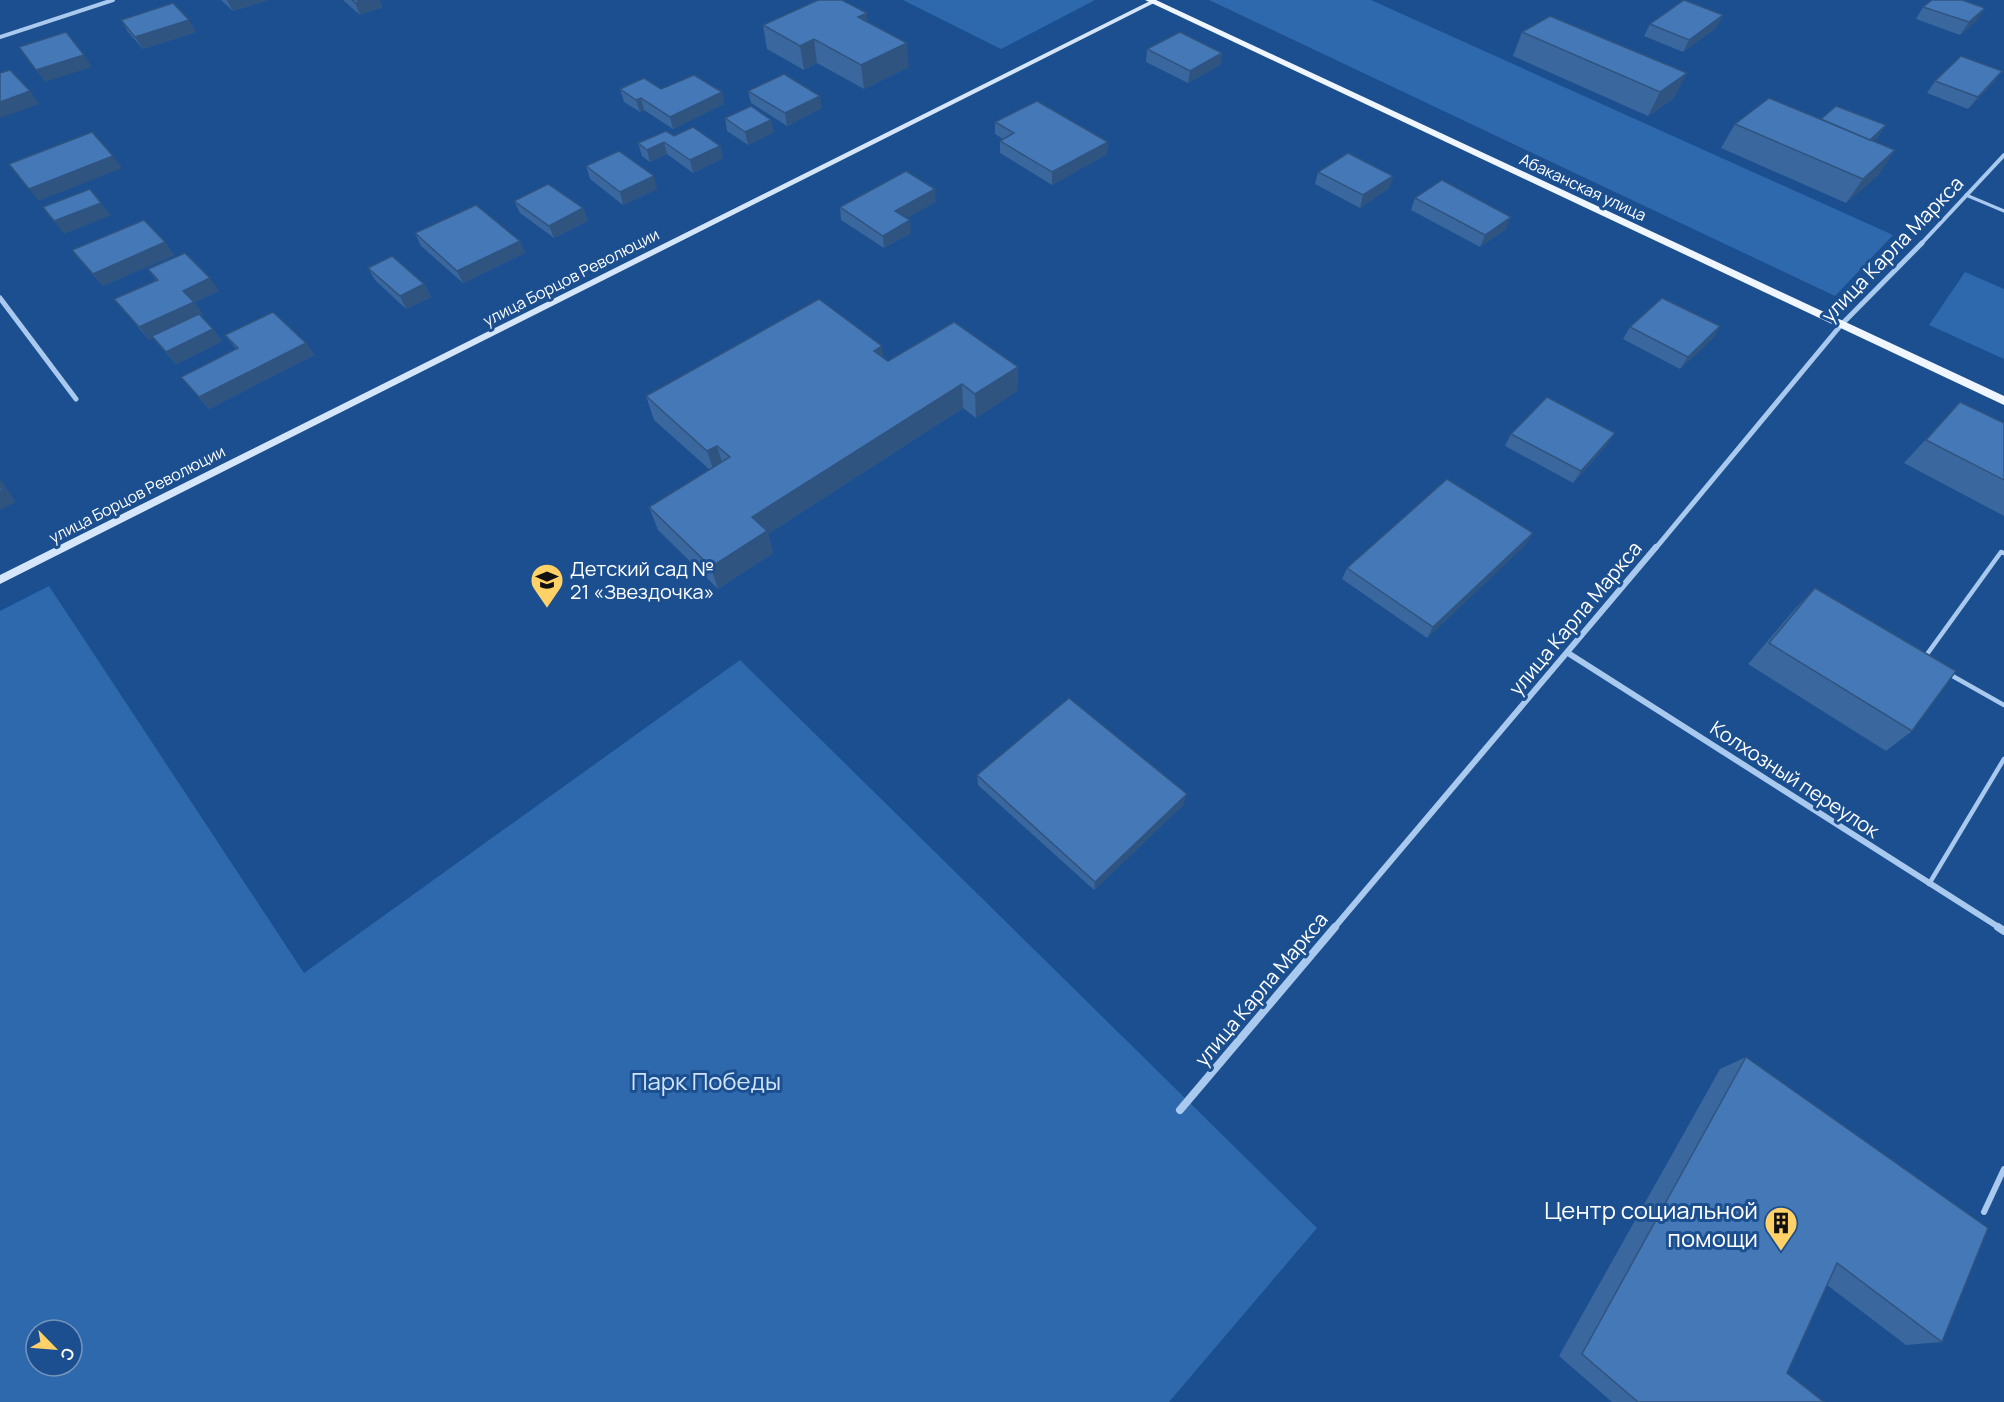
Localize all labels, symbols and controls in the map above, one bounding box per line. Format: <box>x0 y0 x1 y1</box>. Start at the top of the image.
street label: Абаканская улица <box>1516 148 1650 226</box>
street label: улица Карла Маркса <box>1815 170 1969 328</box>
street label: улица Борцов Революции <box>479 223 663 331</box>
street label: улица Борцов Революции <box>45 440 229 548</box>
street label: улица Карла Маркса <box>1502 535 1648 701</box>
place label: Детский сад № 21 «Звездочка» <box>570 555 714 605</box>
school or university icon: Детский сад № 21 «Звездочка» <box>529 562 565 609</box>
street label: Колхозный переулок <box>1705 714 1886 844</box>
street label: улица Карла Маркса <box>1188 906 1334 1072</box>
park label: Парк Победы <box>631 1064 781 1097</box>
place label: Центр социальной помощи <box>1544 1193 1758 1254</box>
building icon: Центр социальной помощи <box>1763 1205 1799 1252</box>
north arrow <box>24 1318 84 1378</box>
text: С <box>55 1344 80 1365</box>

